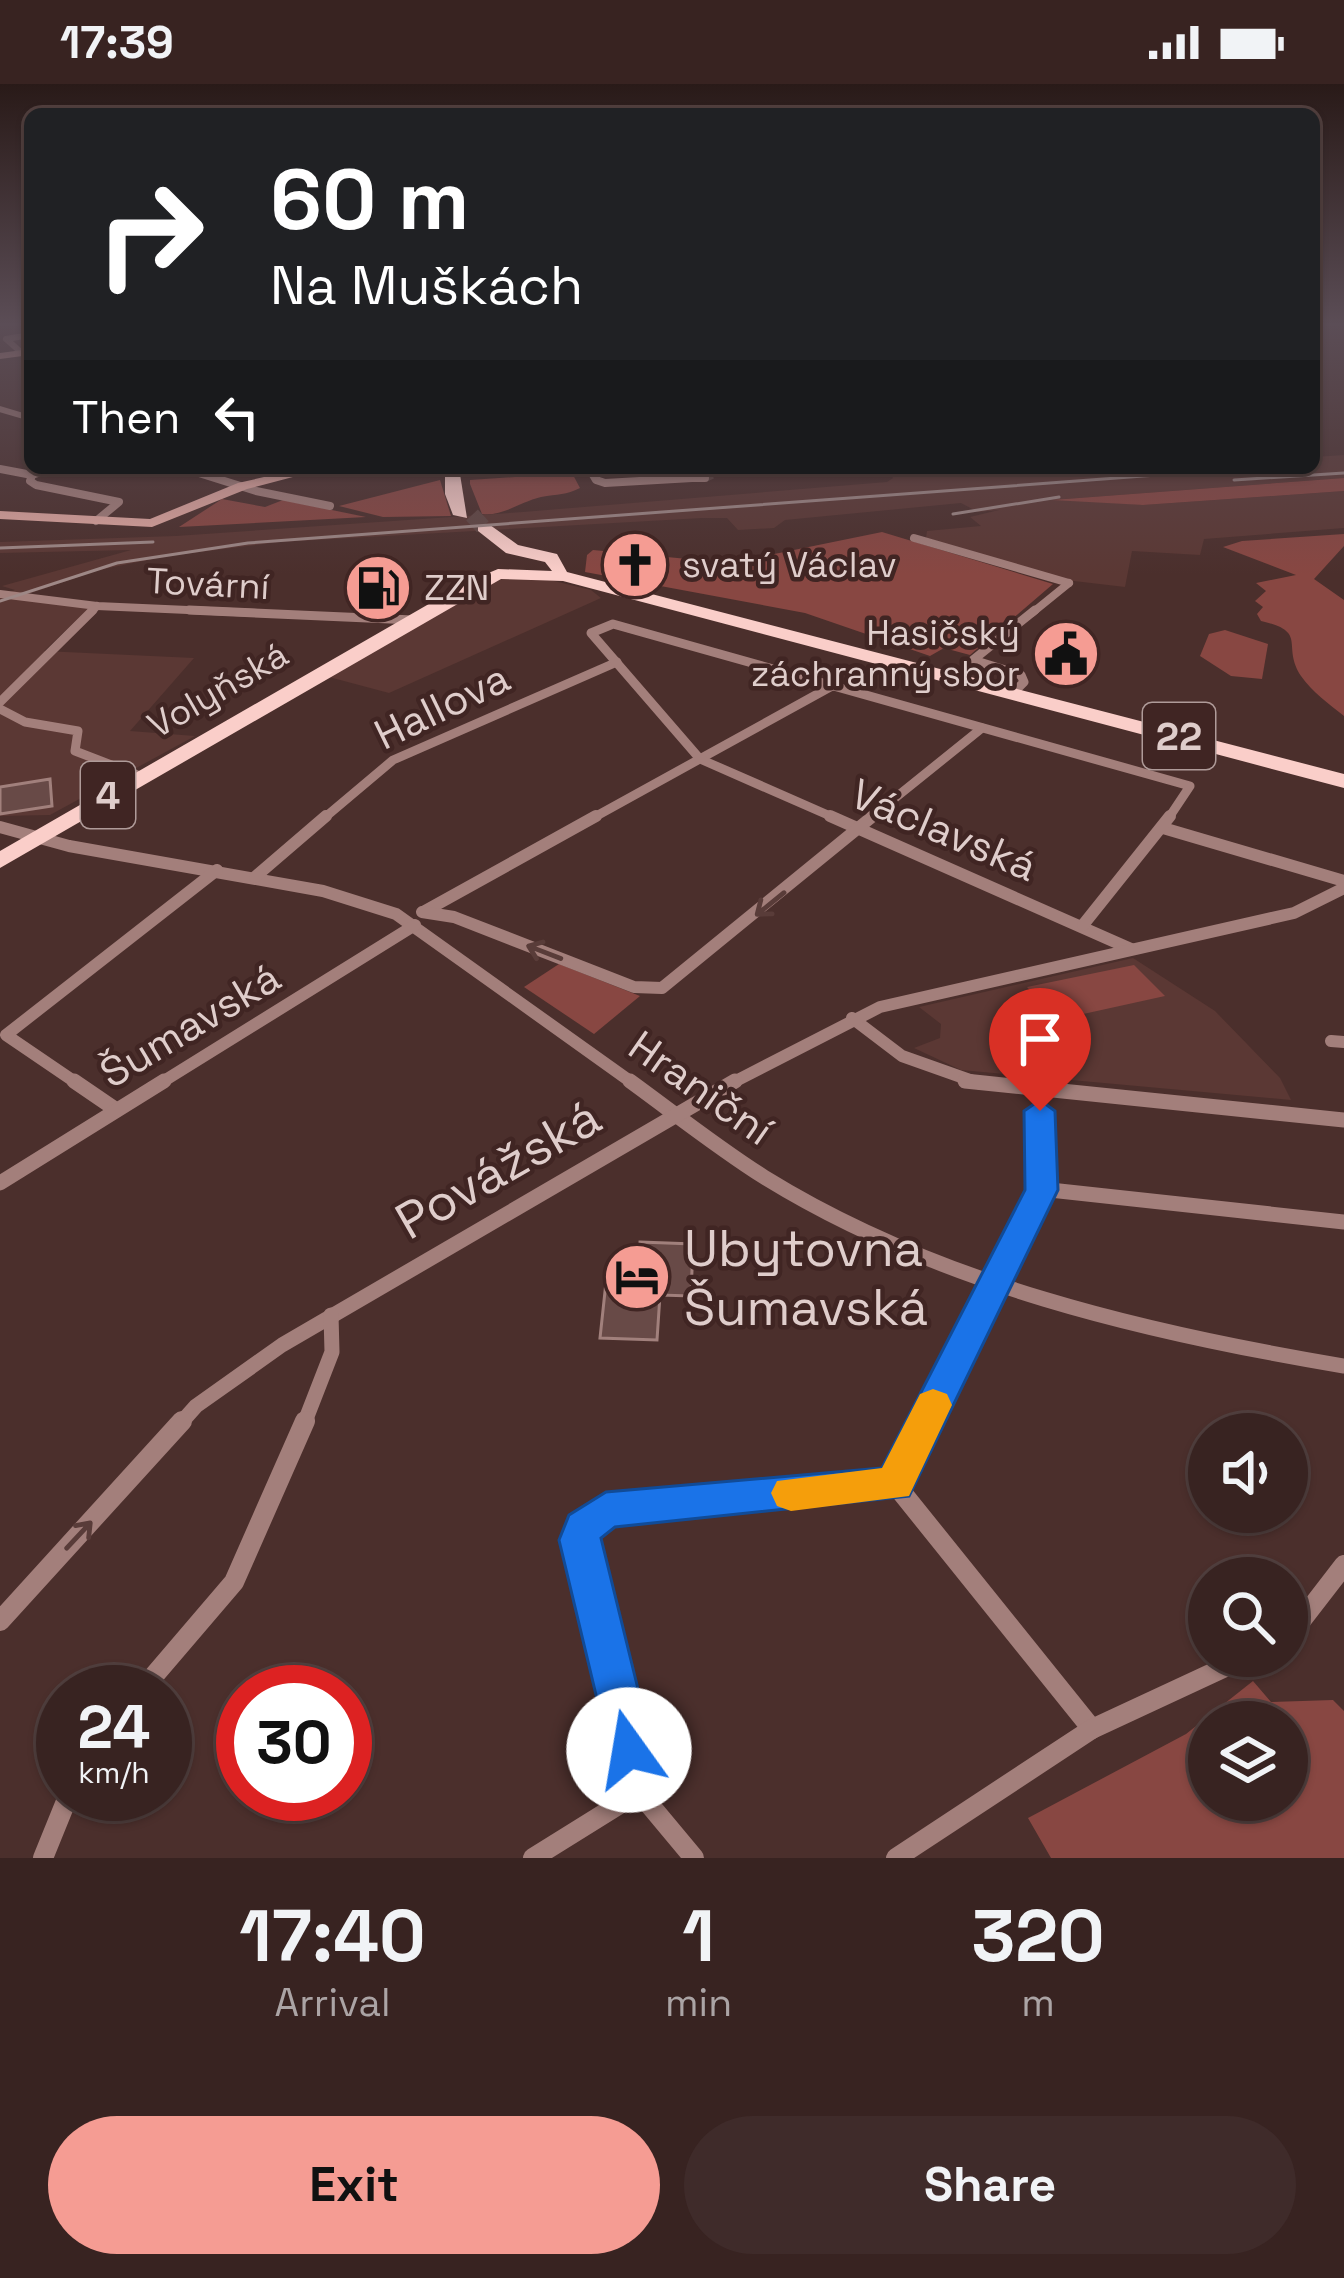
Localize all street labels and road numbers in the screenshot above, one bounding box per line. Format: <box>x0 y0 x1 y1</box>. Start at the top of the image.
street label: Tovární <box>145 558 271 610</box>
street label: Volyňská <box>139 631 297 749</box>
street label: Hallova <box>366 651 518 761</box>
road number: 22 <box>1143 703 1215 769</box>
road number: 4 <box>81 762 135 828</box>
street label: Václavská <box>843 767 1045 893</box>
street label: Šumavská <box>90 951 290 1099</box>
street label: Hraniční <box>619 1019 784 1157</box>
street label: Povážská <box>384 1084 612 1254</box>

